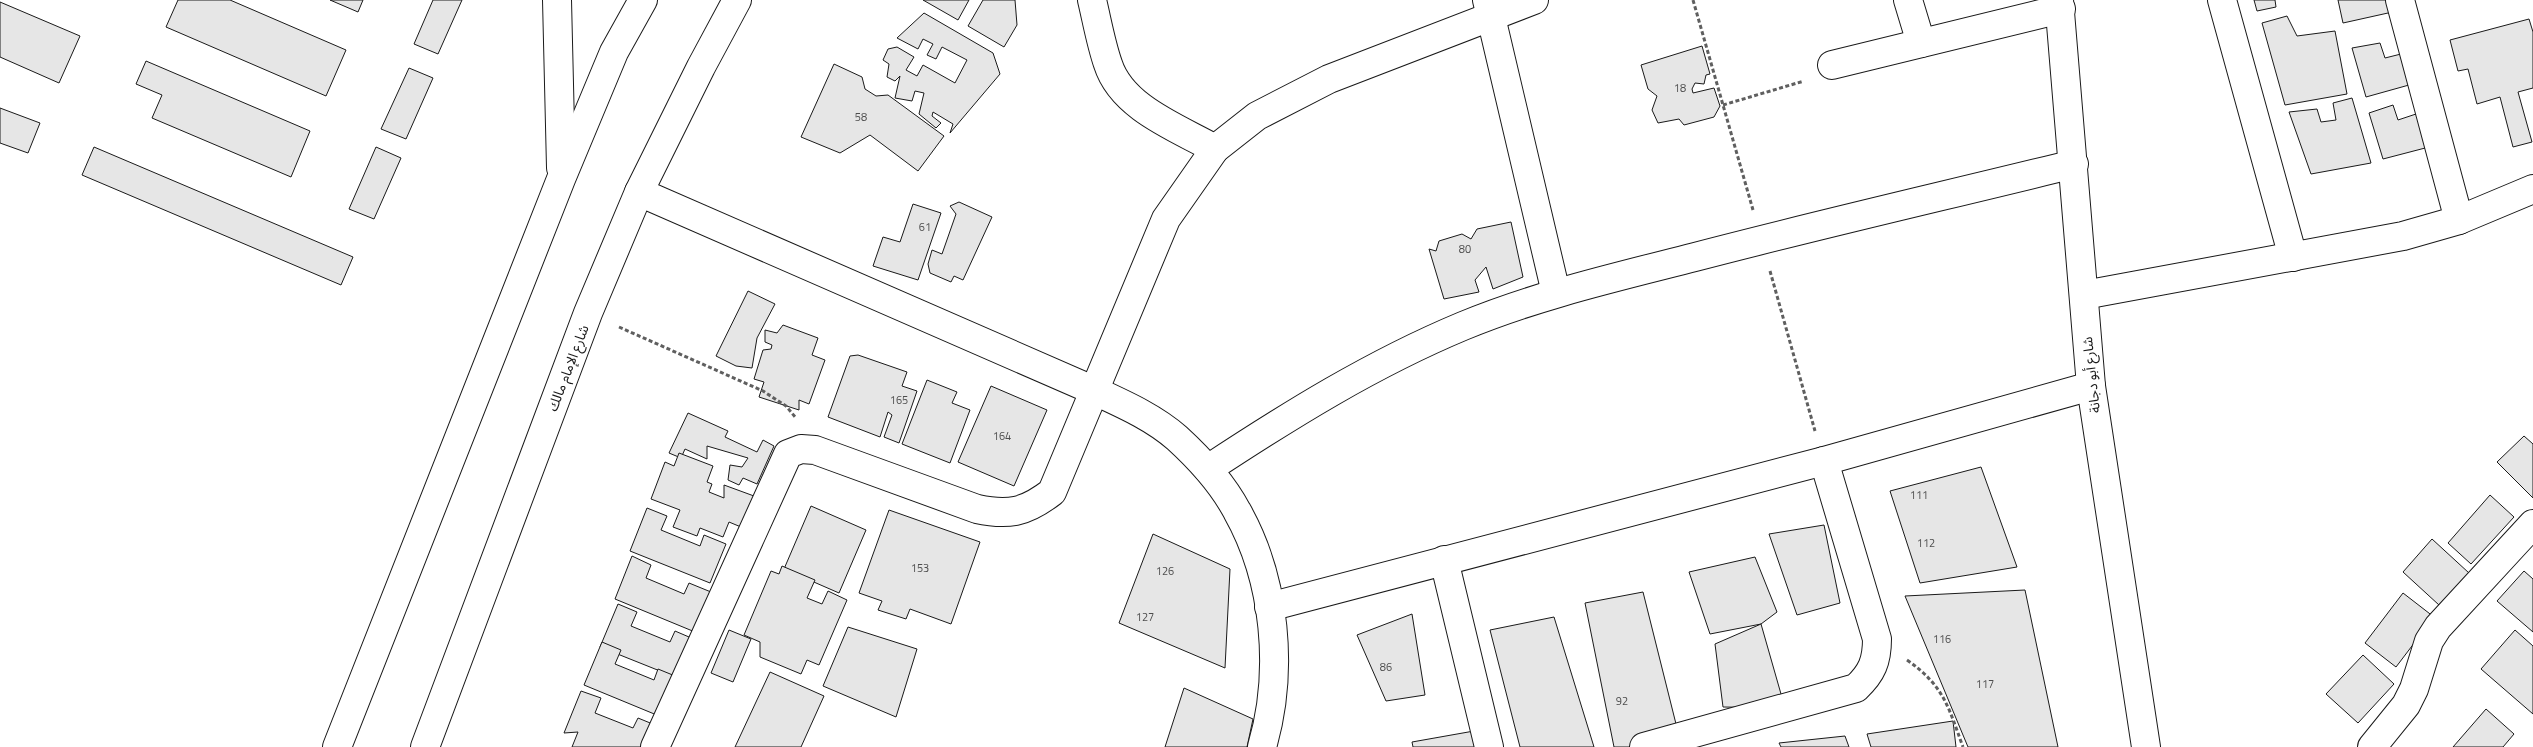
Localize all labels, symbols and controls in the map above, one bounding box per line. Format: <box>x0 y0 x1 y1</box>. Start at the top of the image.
house number: 18 <box>1674 80 1686 96</box>
house number: 58 <box>855 109 867 125</box>
house number: 61 <box>919 219 931 235</box>
house number: 80 <box>1459 241 1471 257</box>
street label: شارع الإمام مالك <box>541 322 595 414</box>
street label: شارع أبو دجانة <box>2076 336 2106 414</box>
house number: 165 <box>890 392 908 408</box>
house number: 164 <box>993 428 1011 444</box>
house number: 111 <box>1910 487 1928 503</box>
house number: 112 <box>1917 535 1935 551</box>
house number: 153 <box>911 560 929 576</box>
house number: 126 <box>1156 563 1174 579</box>
house number: 127 <box>1136 609 1154 625</box>
house number: 116 <box>1933 631 1951 647</box>
house number: 86 <box>1380 659 1392 675</box>
house number: 117 <box>1976 676 1994 692</box>
house number: 92 <box>1616 693 1628 709</box>

